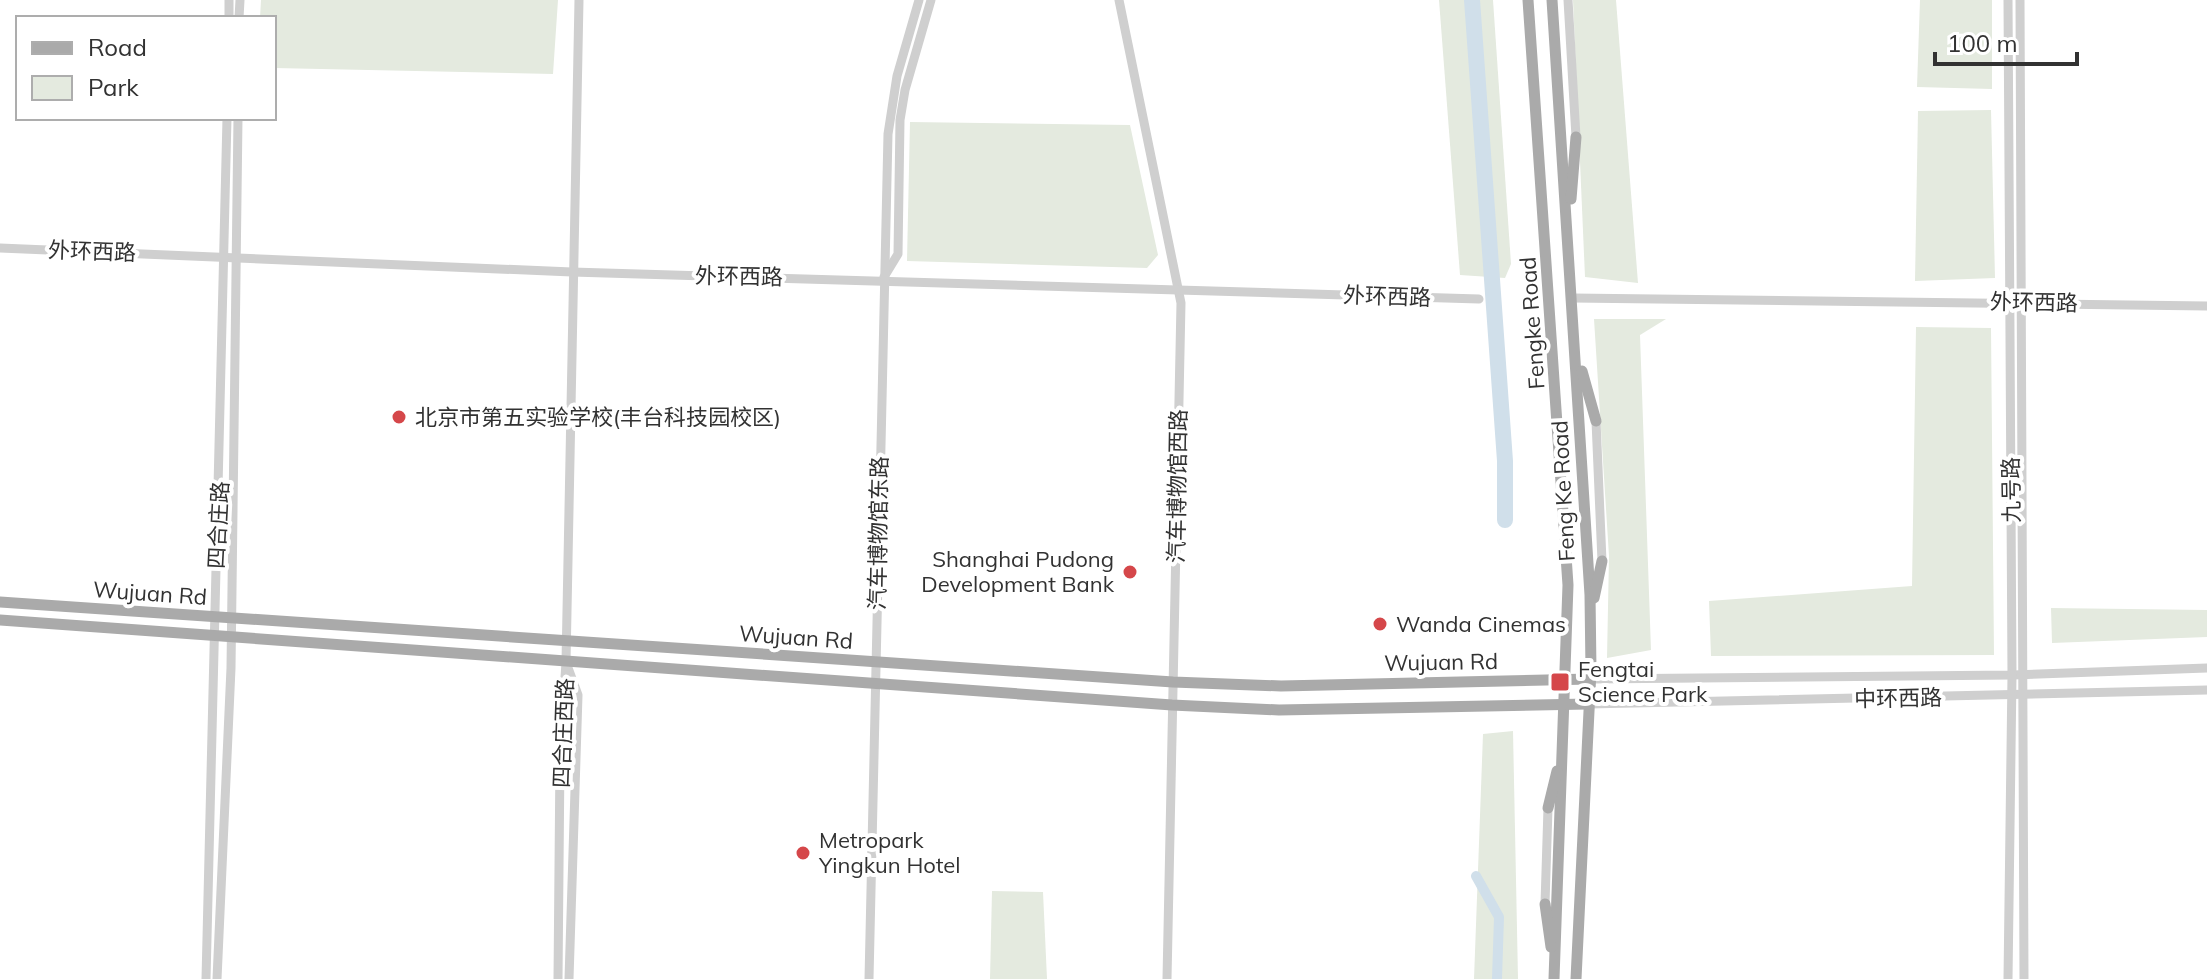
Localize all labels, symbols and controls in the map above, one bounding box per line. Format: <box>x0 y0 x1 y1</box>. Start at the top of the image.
legend <box>16 16 276 120</box>
scale bar <box>1935 16 2077 66</box>
text: 100 m <box>1947 28 2018 58</box>
text: Road <box>88 32 147 62</box>
text: Park <box>88 72 139 102</box>
street label: 外环西路 <box>48 235 136 267</box>
street label: Fengke Road <box>1513 256 1551 390</box>
street label: 外环西路 <box>695 261 783 291</box>
street label: 外环西路 <box>1343 280 1431 312</box>
street label: 外环西路 <box>1990 287 2078 317</box>
place label: 北京市第五实验学校(丰台科技园校区) <box>415 403 781 431</box>
marker: 北京市第五实验学校(丰台科技园校区) <box>390 408 408 426</box>
street label: 汽车博物馆西路 <box>1162 409 1192 563</box>
street label: Feng Ke Road <box>1545 420 1581 562</box>
street label: 汽车博物馆东路 <box>863 456 893 610</box>
street label: 九号路 <box>1996 457 2026 523</box>
street label: 四合庄路 <box>202 480 234 570</box>
place label: Shanghai Pudong Development Bank <box>921 545 1115 598</box>
marker: Shanghai Pudong Development Bank <box>1121 563 1139 581</box>
street label: Wujuan Rd <box>92 575 208 611</box>
place label: Wanda Cinemas <box>1396 610 1566 638</box>
marker: Wanda Cinemas <box>1371 615 1389 633</box>
street label: Wujuan Rd <box>738 619 854 655</box>
street label: Wujuan Rd <box>1384 647 1498 677</box>
place label: Fengtai Science Park <box>1578 655 1708 708</box>
marker: Fengtai Science Park <box>1549 671 1571 693</box>
street label: 四合庄西路 <box>547 678 579 788</box>
street label: 中环西路 <box>1854 683 1942 713</box>
place label: Metropark Yingkun Hotel <box>818 826 961 879</box>
marker: Metropark Yingkun Hotel <box>794 844 812 862</box>

